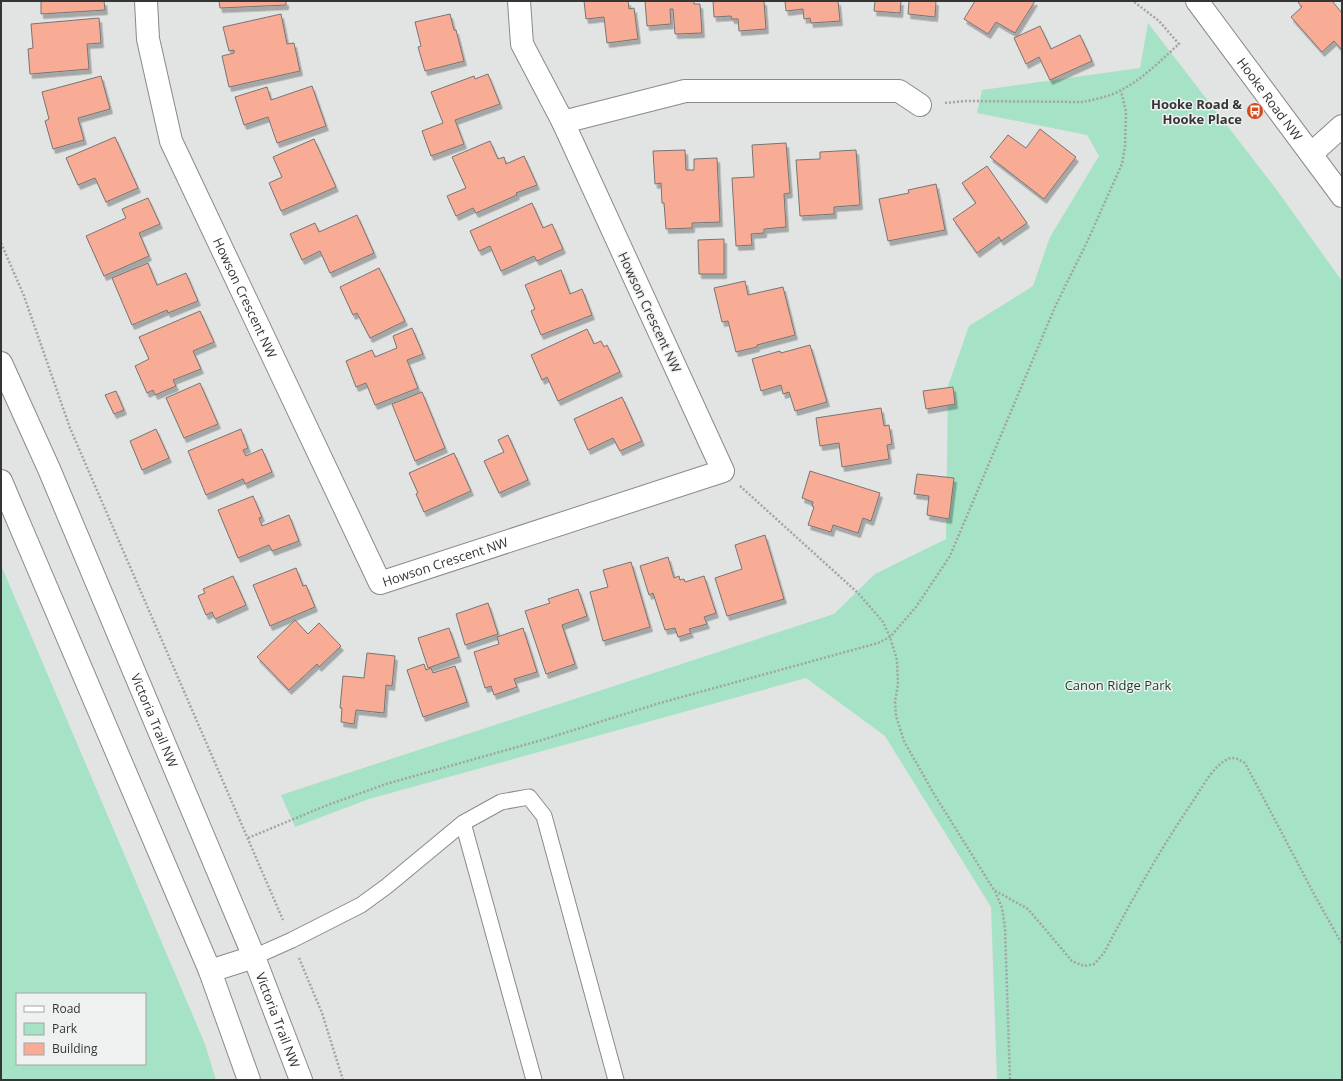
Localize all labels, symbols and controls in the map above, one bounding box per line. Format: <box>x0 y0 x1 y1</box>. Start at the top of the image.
street label: Hooke Road NW <box>1233 54 1307 144</box>
place label: Hooke Road & Hooke Place <box>1151 95 1242 128</box>
bus stop icon: Hooke Road & Hooke Place <box>1245 101 1265 121</box>
street label: Howson Crescent NW <box>209 235 281 361</box>
street label: Howson Crescent NW <box>614 249 686 375</box>
street label: Howson Crescent NW <box>380 533 510 591</box>
street label: Victoria Trail NW <box>127 671 182 770</box>
park label: Canon Ridge Park <box>1065 676 1172 694</box>
street label: Victoria Trail NW <box>252 970 304 1070</box>
legend <box>16 993 146 1065</box>
text: Road <box>52 1000 81 1017</box>
text: Park <box>52 1020 78 1037</box>
text: Building <box>52 1040 98 1057</box>

